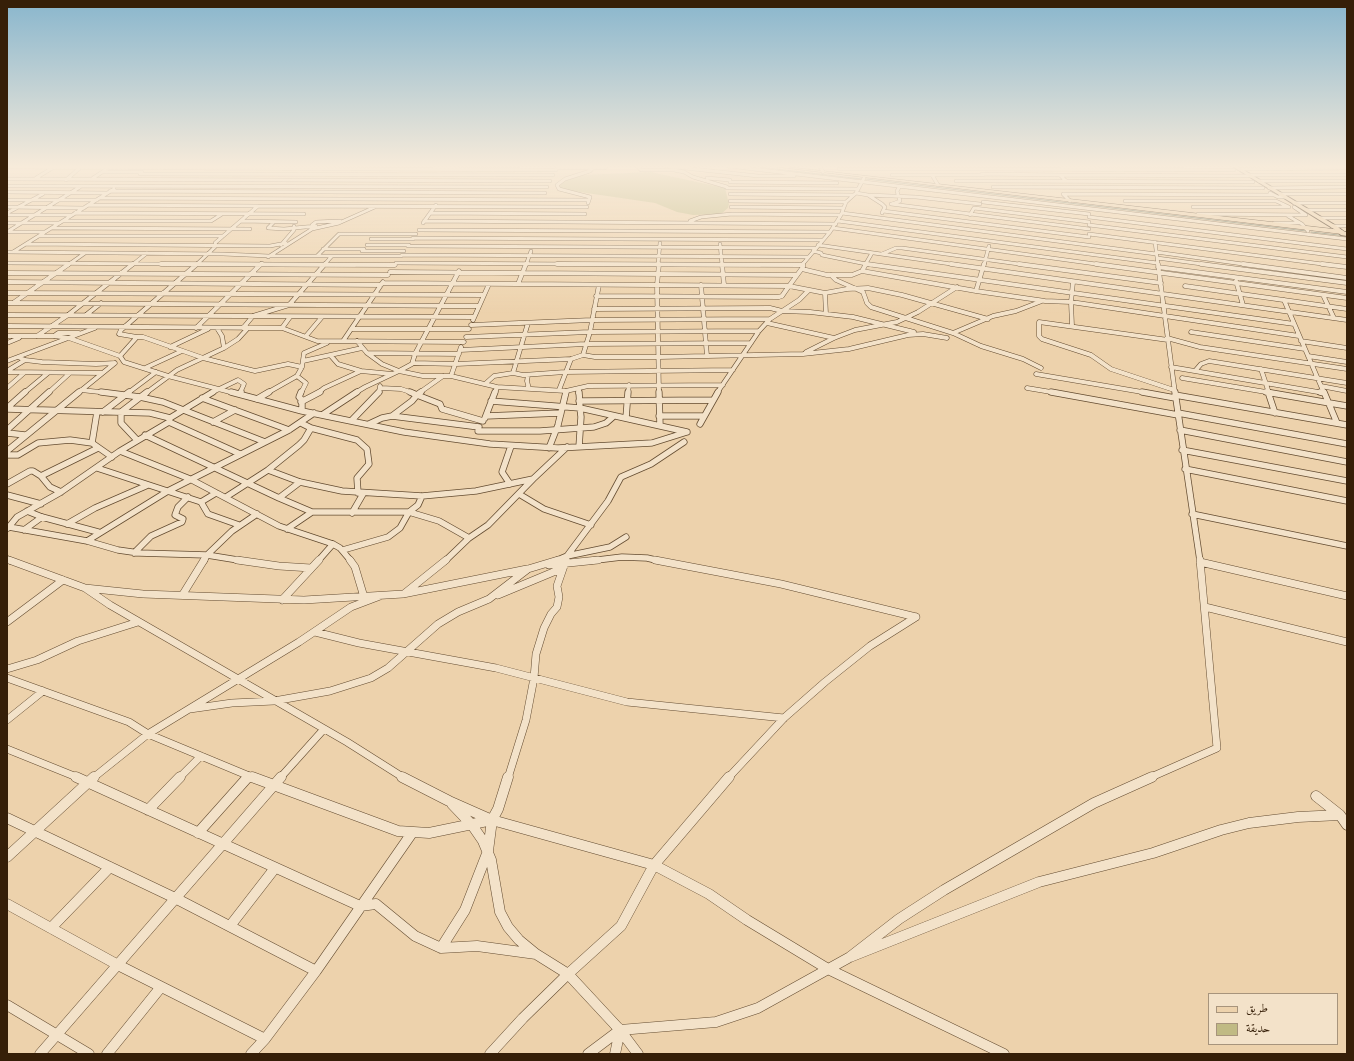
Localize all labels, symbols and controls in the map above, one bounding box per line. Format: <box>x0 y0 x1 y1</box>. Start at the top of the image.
legend <box>1208 993 1338 1045</box>
text: طريق <box>1246 1000 1268 1018</box>
text: حديقة <box>1246 1020 1270 1038</box>

